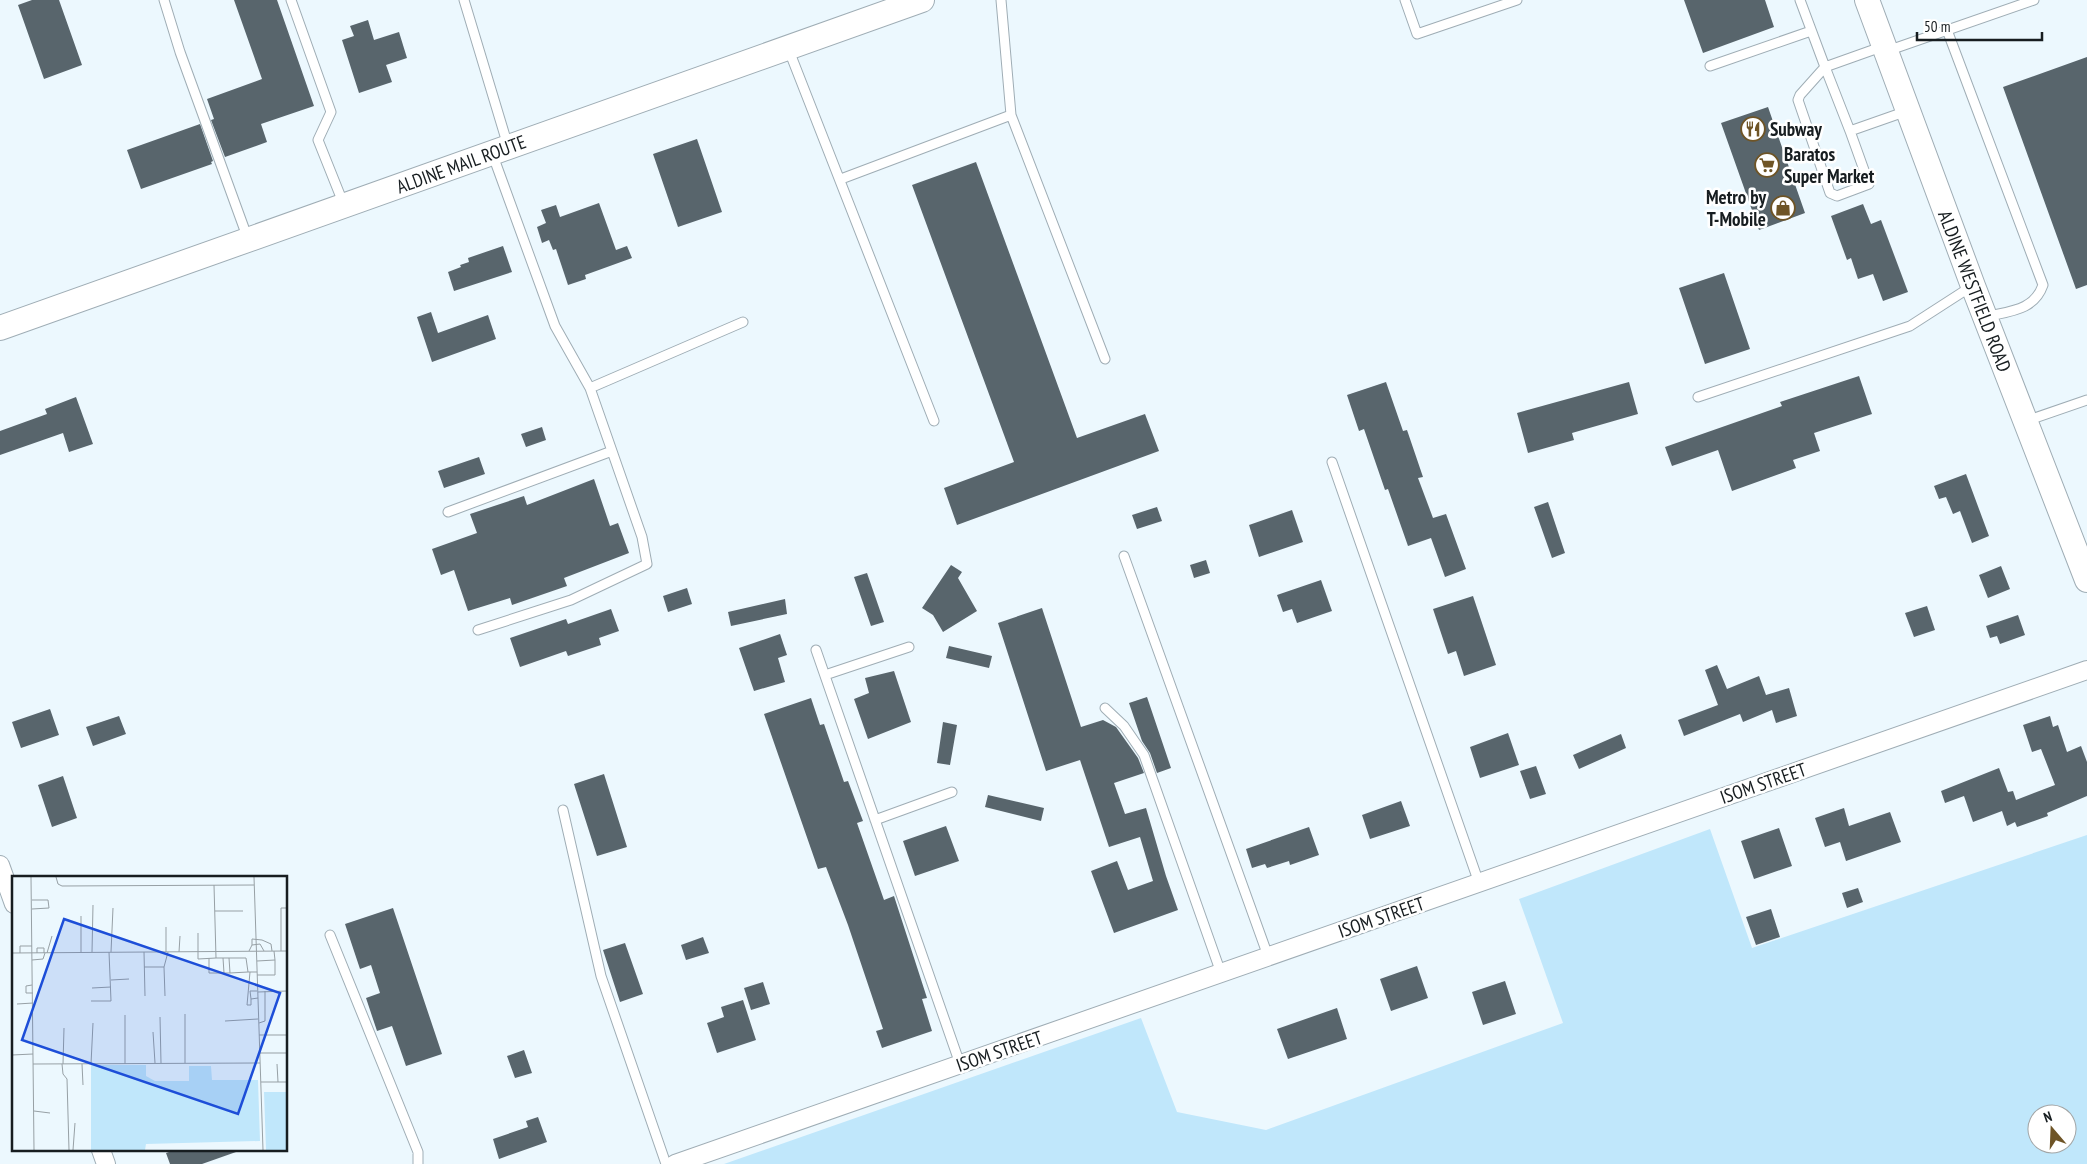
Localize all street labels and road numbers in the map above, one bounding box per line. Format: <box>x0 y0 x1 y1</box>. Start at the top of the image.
street label: ALDINE MAIL ROUTE <box>393 129 529 199</box>
street label: ALDINE WESTFIELD ROAD <box>1933 207 2017 375</box>
street label: ISOM STREET <box>1717 757 1810 809</box>
street label: ISOM STREET <box>1335 891 1428 943</box>
street label: ISOM STREET <box>953 1025 1046 1077</box>

